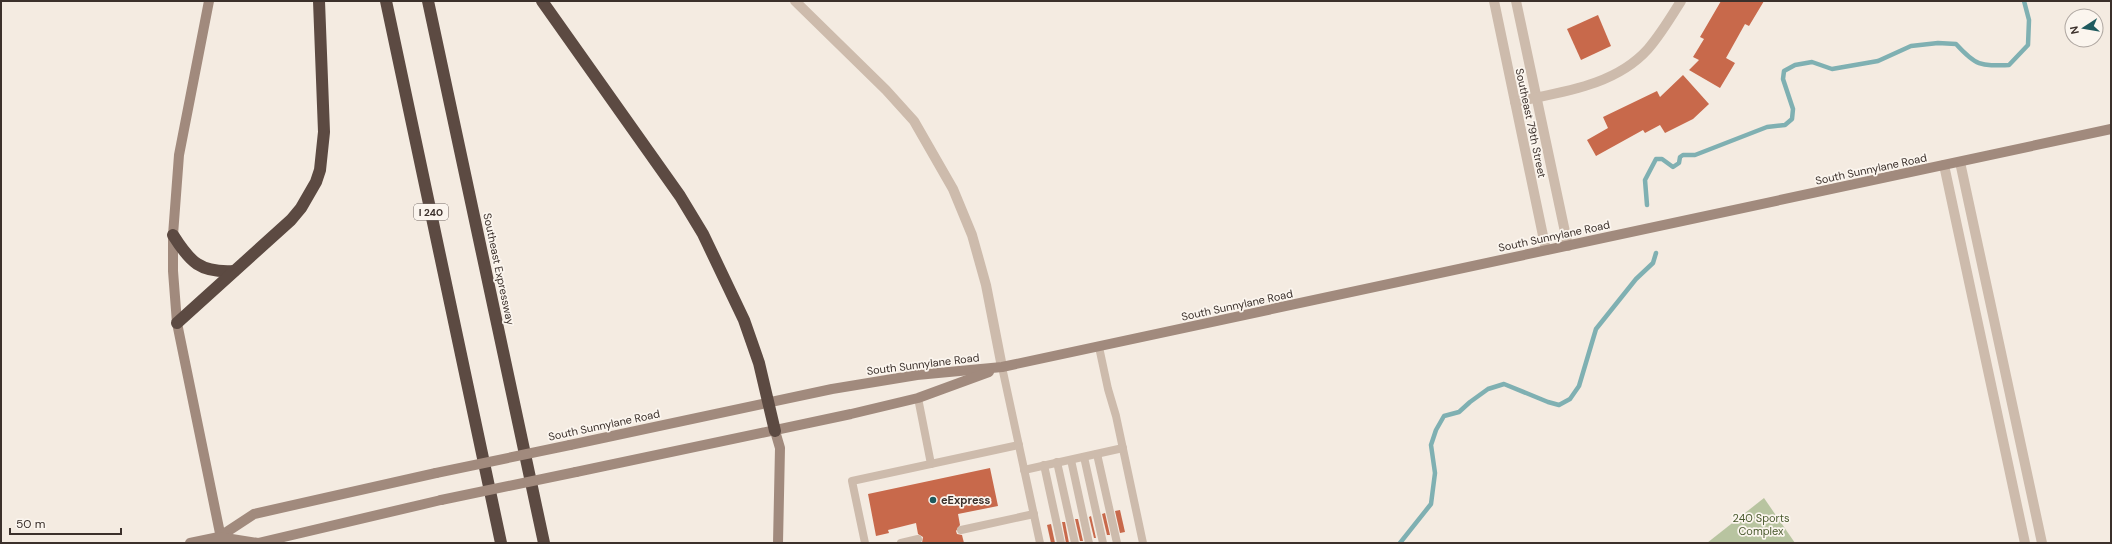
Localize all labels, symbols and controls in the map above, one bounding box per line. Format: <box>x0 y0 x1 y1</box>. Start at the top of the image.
north arrow <box>2064 8 2104 48</box>
text: N <box>2067 25 2082 35</box>
street label: Southeast 79th Street <box>1513 67 1549 179</box>
street label: South Sunnylane Road <box>1814 150 1928 188</box>
road number: I 240 <box>414 204 448 220</box>
street label: Southeast Expressway <box>480 212 518 326</box>
street label: South Sunnylane Road <box>1497 217 1611 255</box>
street label: South Sunnylane Road <box>1180 286 1294 324</box>
street label: South Sunnylane Road <box>866 350 980 378</box>
street label: South Sunnylane Road <box>547 406 661 444</box>
place label: eExpress <box>941 493 990 507</box>
marker: eExpress <box>928 495 938 505</box>
scale bar <box>10 510 121 536</box>
park label: 240 Sports Complex <box>1733 511 1789 538</box>
text: 50 m <box>16 516 45 532</box>

